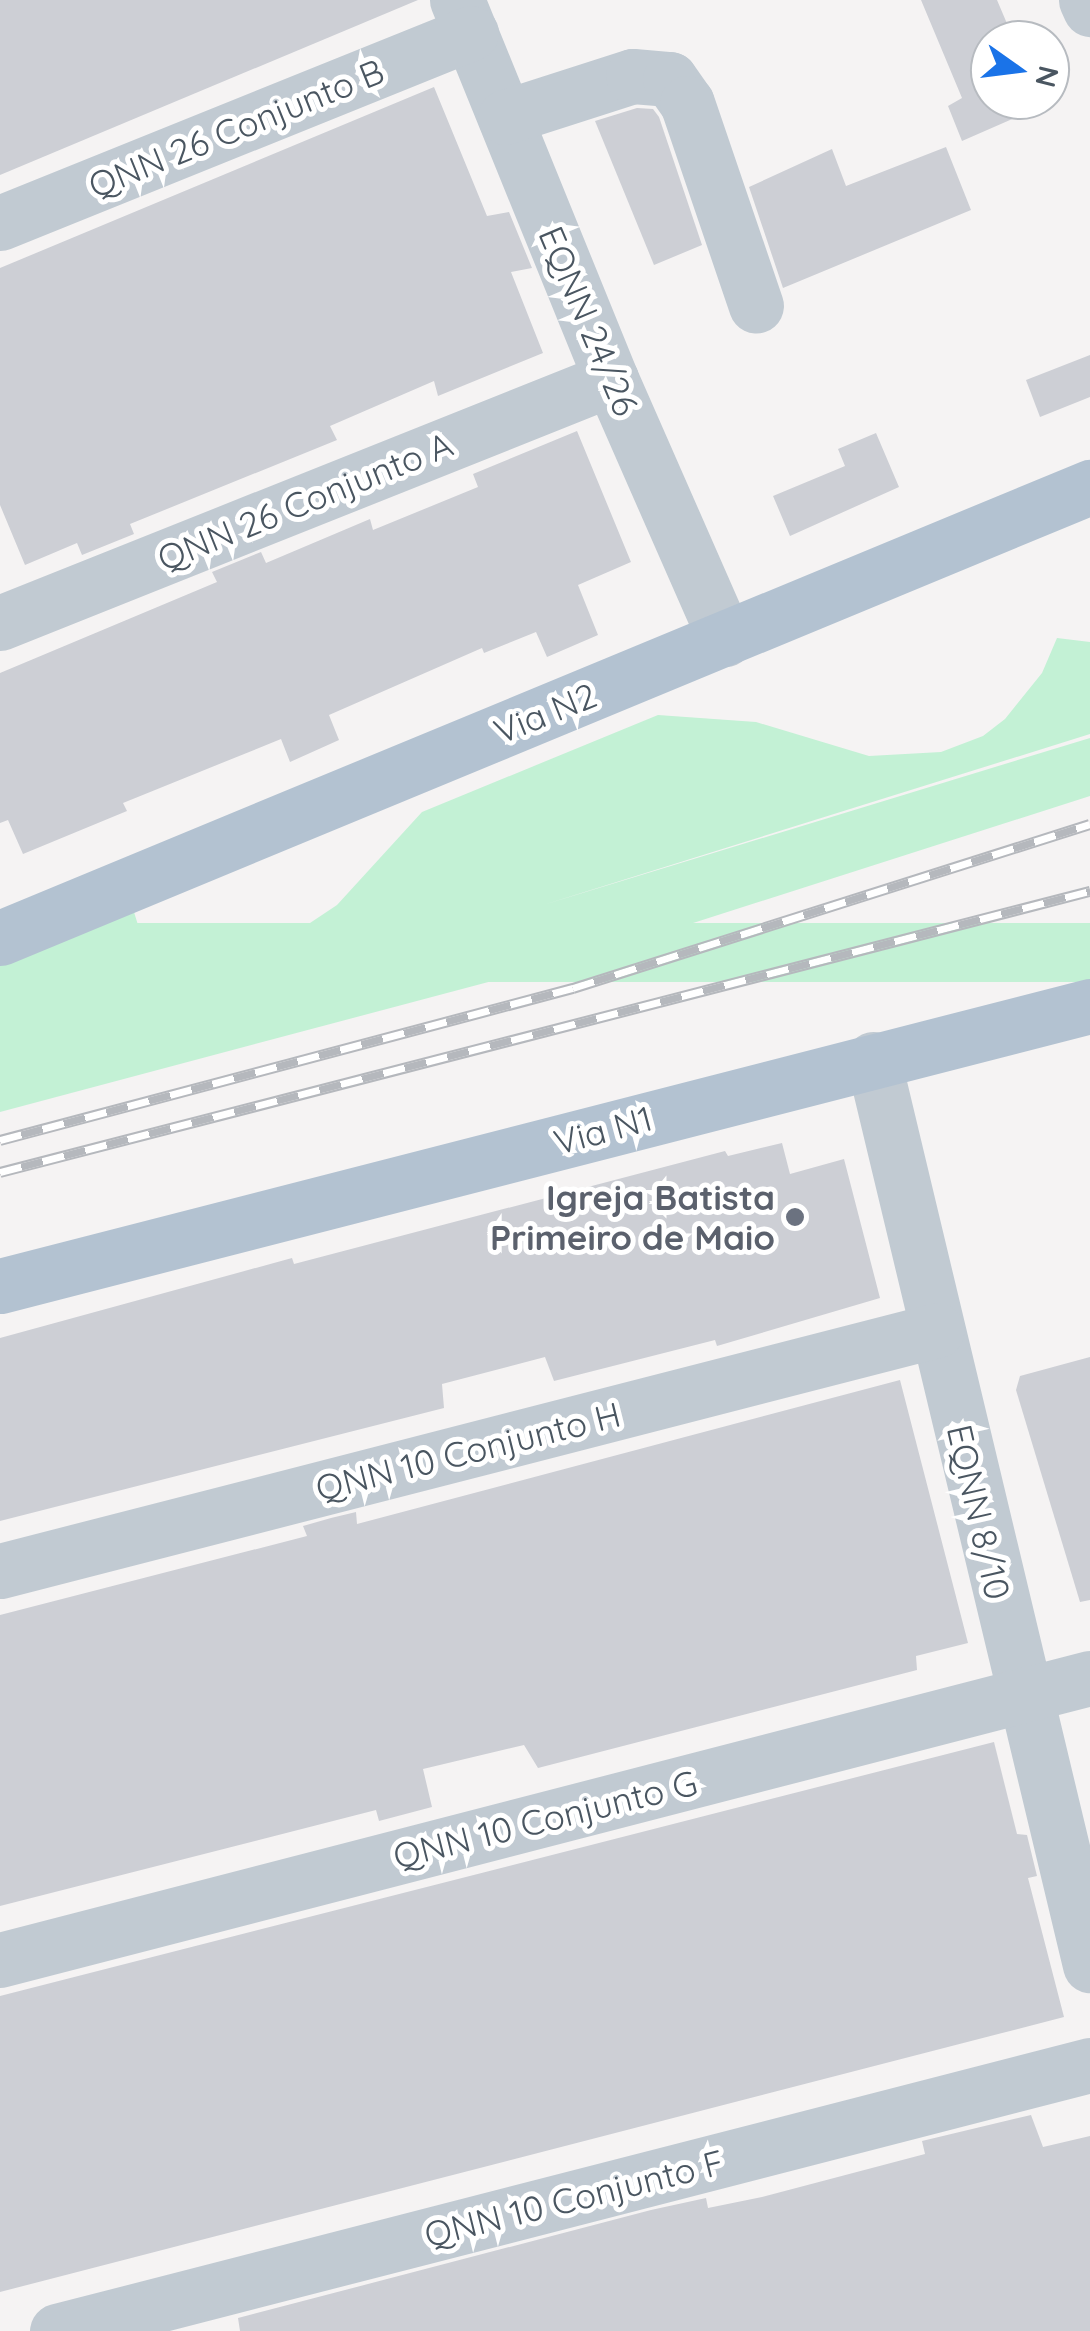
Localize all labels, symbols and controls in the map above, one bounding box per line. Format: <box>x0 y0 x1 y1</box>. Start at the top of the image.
north arrow <box>970 20 1070 120</box>
street label: QNN 26 Conjunto B <box>82 50 390 206</box>
text: N <box>1028 63 1067 91</box>
street label: EQNN 24/26 <box>530 220 648 422</box>
street label: QNN 26 Conjunto A <box>151 423 459 579</box>
street label: Via N2 <box>488 674 602 752</box>
street label: Via N1 <box>549 1097 657 1163</box>
place label: Igreja Batista Primeiro de Maio <box>490 1176 775 1258</box>
marker: Igreja Batista Primeiro de Maio <box>784 1206 806 1228</box>
street label: QNN 10 Conjunto H <box>311 1393 625 1509</box>
street label: EQNN 8/10 <box>938 1420 1020 1604</box>
street label: QNN 10 Conjunto G <box>389 1761 701 1877</box>
street label: QNN 10 Conjunto F <box>420 2140 728 2256</box>

